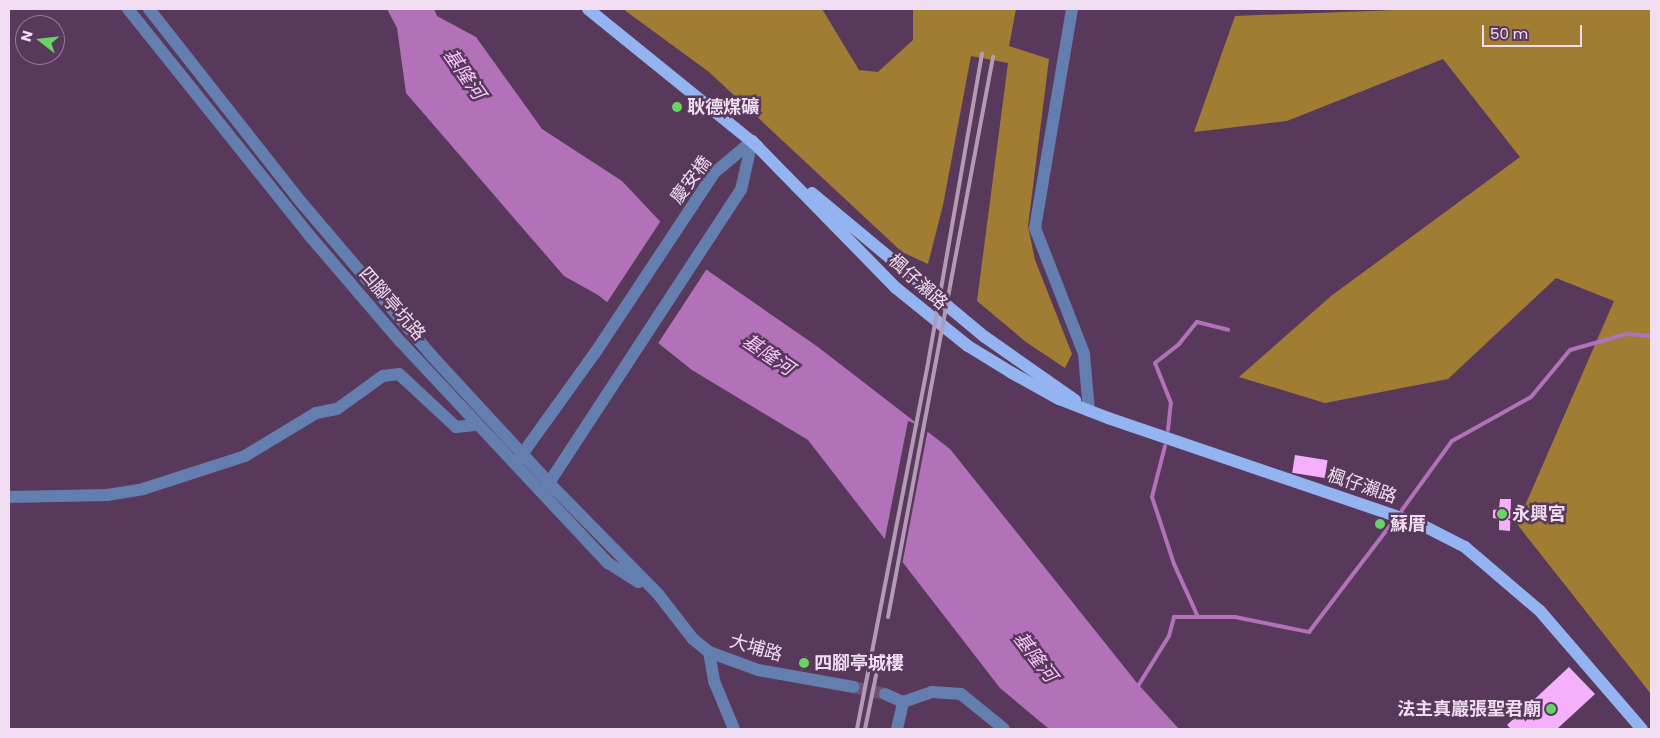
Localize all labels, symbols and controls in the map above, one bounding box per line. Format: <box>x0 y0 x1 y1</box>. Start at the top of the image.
north arrow <box>15 15 65 65</box>
scale bar <box>1485 15 1585 47</box>
text: 50 m <box>1490 23 1528 44</box>
text: N <box>15 28 38 44</box>
water label: 基隆河 <box>438 44 490 104</box>
place label: 耿德煤礦 <box>687 96 759 118</box>
marker: 耿德煤礦 <box>671 101 683 113</box>
street label: 慶安橋 <box>666 152 716 208</box>
street label: 楓仔瀨路 <box>884 250 952 314</box>
street label: 四腳亭坑路 <box>354 263 430 345</box>
water label: 基隆河 <box>738 330 798 380</box>
street label: 楓仔瀨路 <box>1324 464 1400 508</box>
place label: 永興宮 <box>1512 503 1566 525</box>
marker: 永興宮 <box>1496 508 1508 520</box>
place label: 蘇厝 <box>1390 513 1426 535</box>
marker: 蘇厝 <box>1374 518 1386 530</box>
water label: 基隆河 <box>1008 628 1062 686</box>
street label: 大埔路 <box>727 630 785 666</box>
place label: 四腳亭城樓 <box>814 652 904 674</box>
marker: 四腳亭城樓 <box>798 657 810 669</box>
place label: 法主真巖張聖君廟 <box>1397 698 1541 720</box>
marker: 法主真巖張聖君廟 <box>1545 703 1557 715</box>

